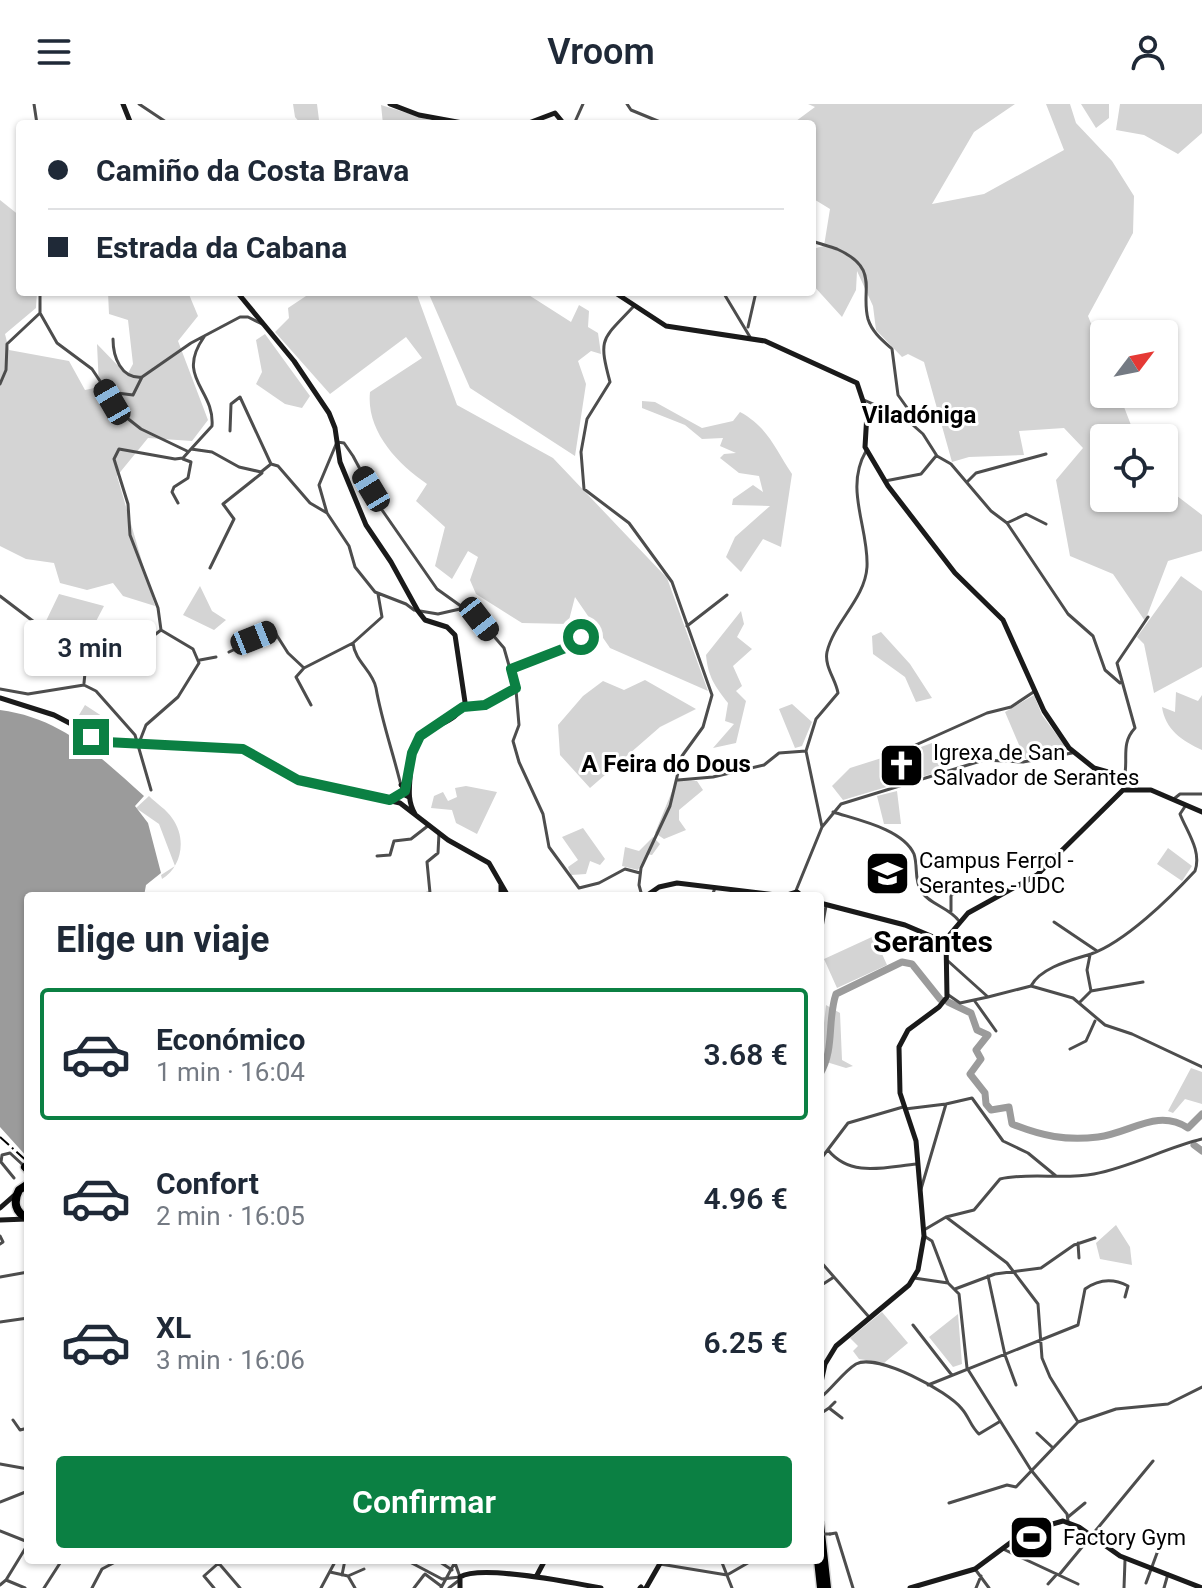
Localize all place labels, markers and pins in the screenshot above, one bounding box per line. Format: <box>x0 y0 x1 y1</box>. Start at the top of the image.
place label: Igrexa de San Salvador de Serantes <box>933 740 1139 790</box>
church icon: Igrexa de San Salvador de Serantes <box>878 741 926 789</box>
place label: Campus Ferrol - Serantes - UDC <box>919 848 1074 898</box>
school or university icon: Campus Ferrol - Serantes - UDC <box>864 849 912 897</box>
sports icon: Factory Gym <box>1008 1513 1056 1561</box>
place label: Factory Gym <box>1063 1525 1186 1550</box>

